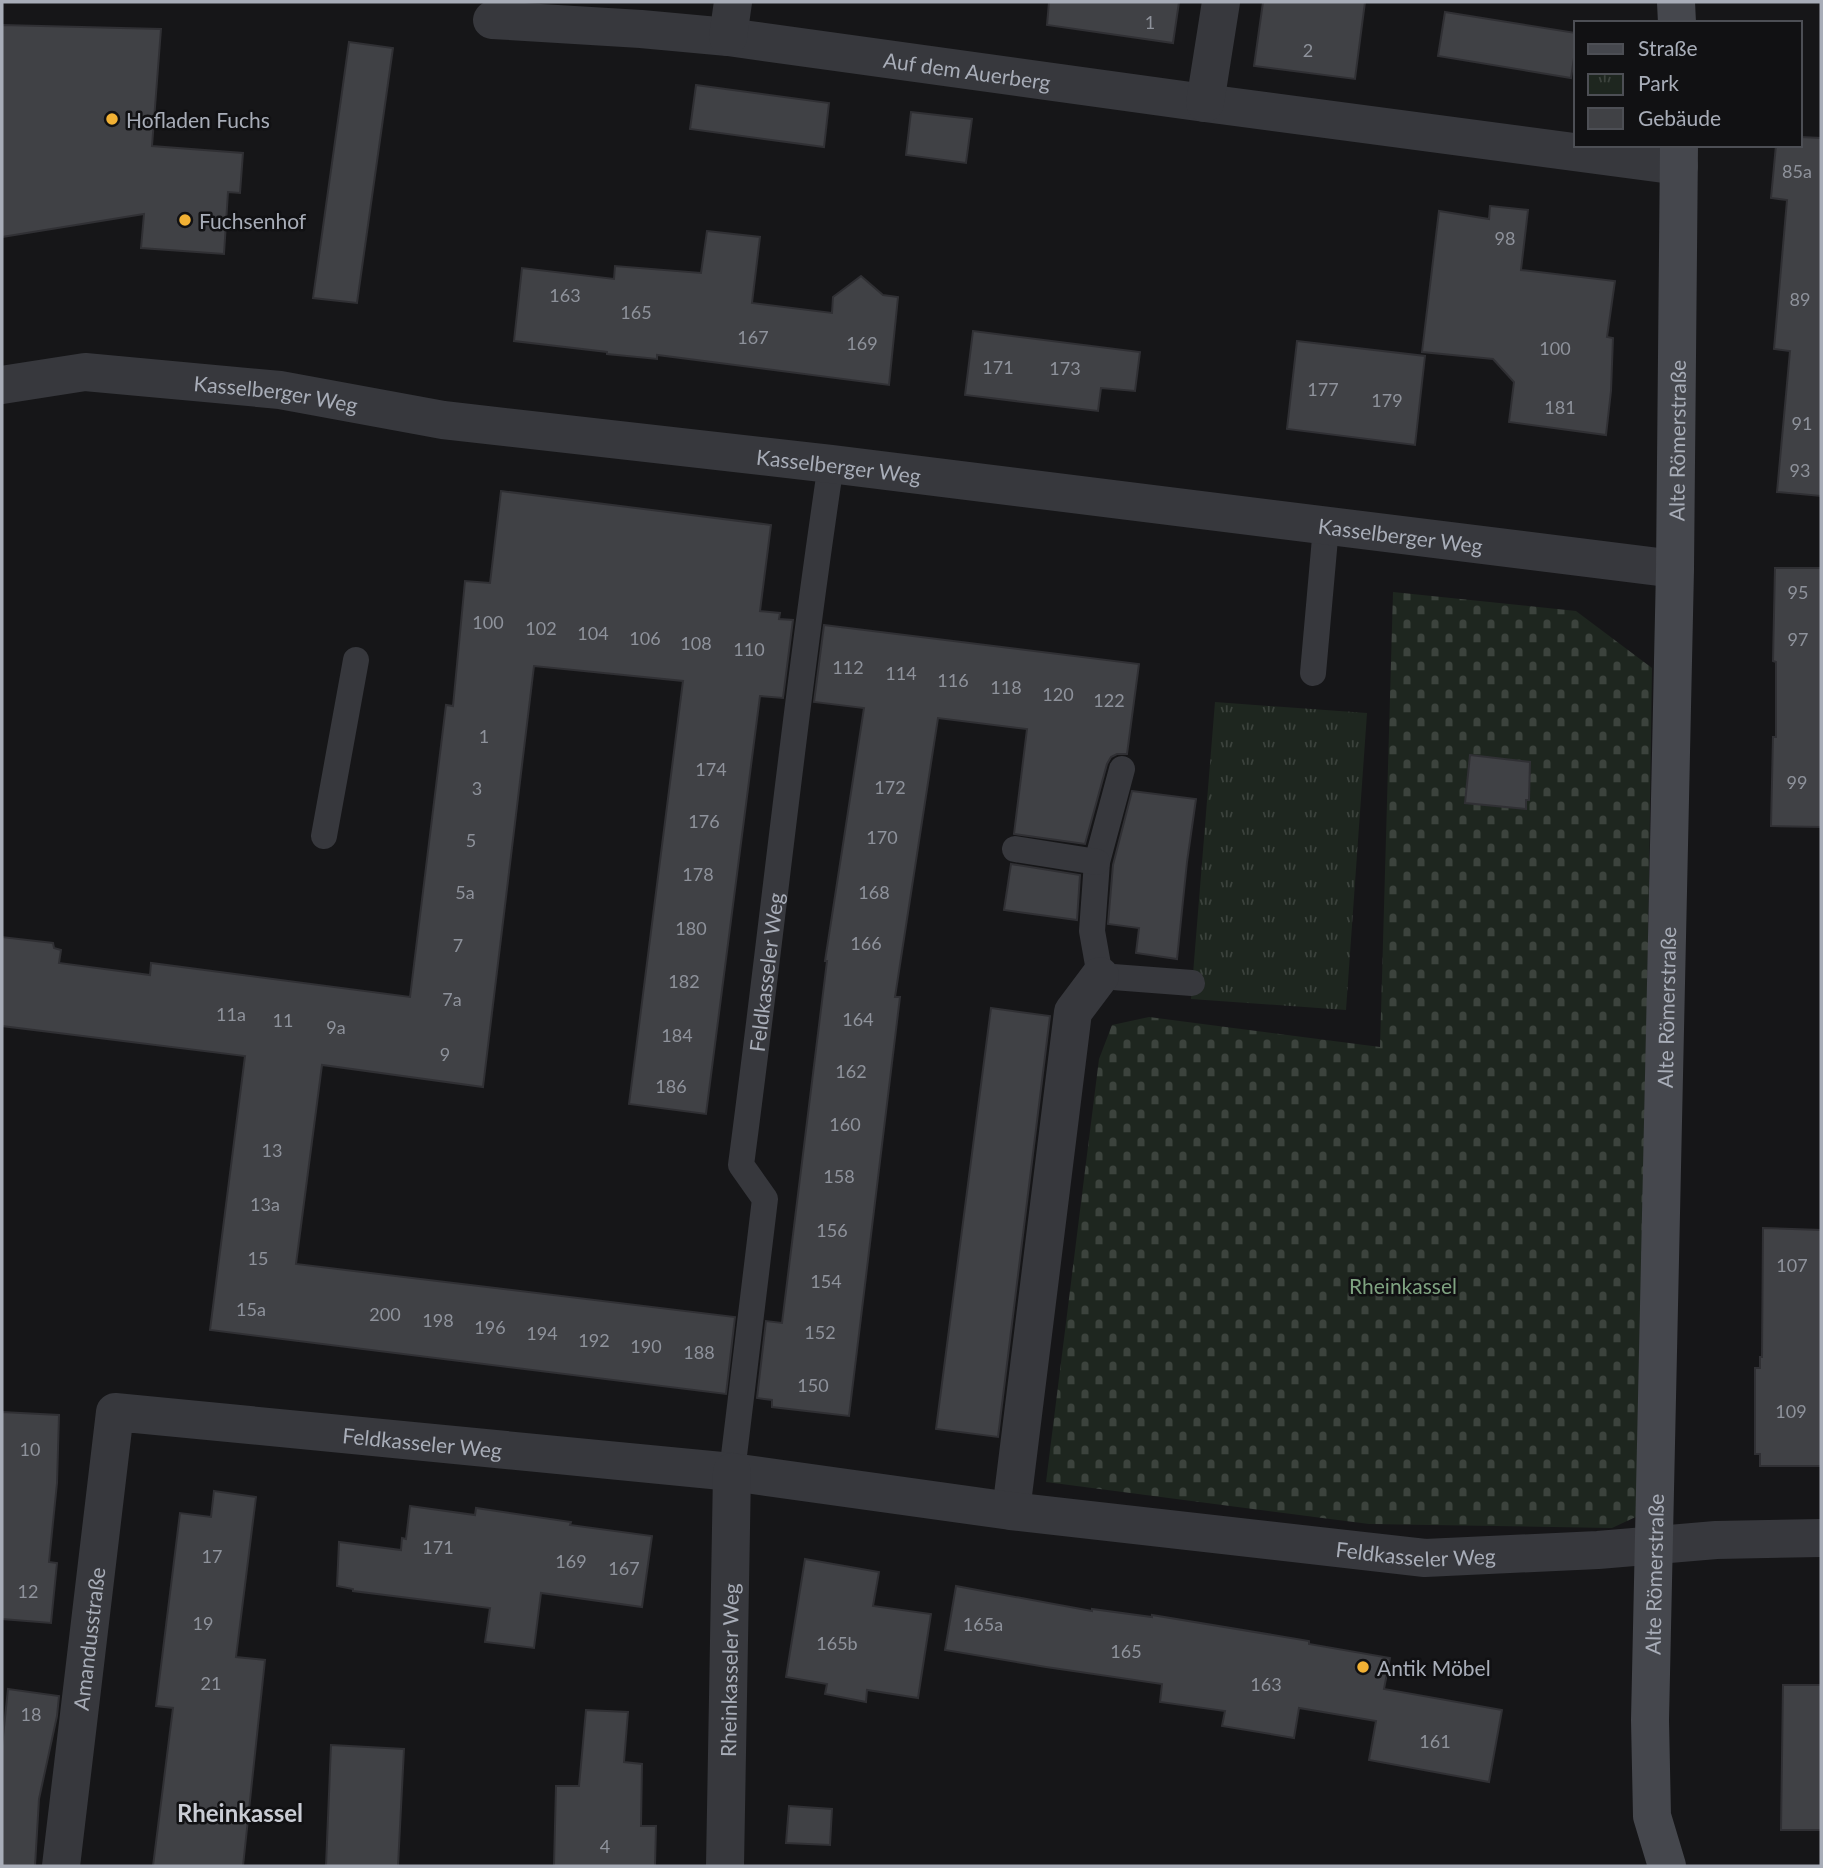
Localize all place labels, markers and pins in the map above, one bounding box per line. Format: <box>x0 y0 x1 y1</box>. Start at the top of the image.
place label: Hofladen Fuchs <box>126 107 270 132</box>
marker: Hofladen Fuchs <box>104 111 120 127</box>
place label: Fuchsenhof <box>199 208 307 233</box>
marker: Fuchsenhof <box>177 212 193 228</box>
place label: Antik Möbel <box>1377 1655 1491 1680</box>
marker: Antik Möbel <box>1355 1659 1371 1675</box>

